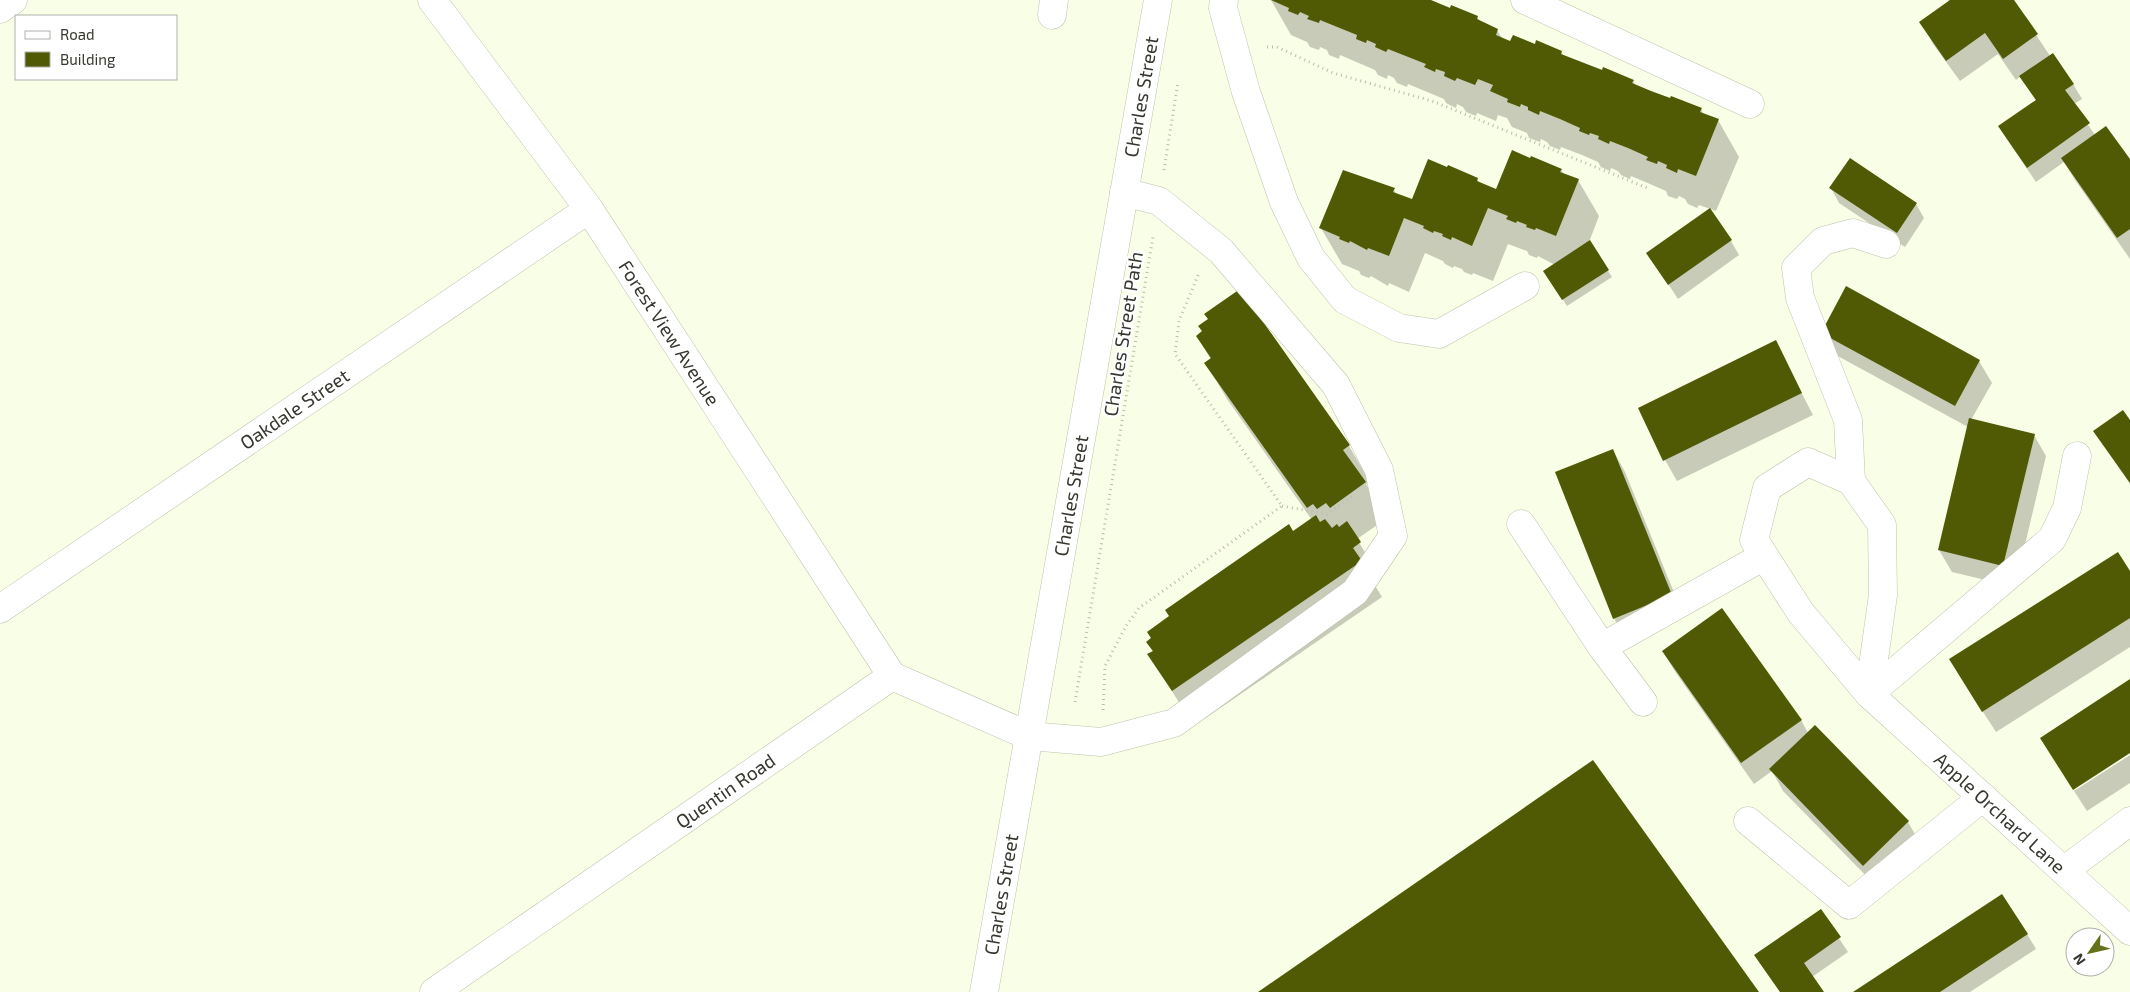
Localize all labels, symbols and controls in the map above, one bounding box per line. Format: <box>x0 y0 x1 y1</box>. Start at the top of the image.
legend <box>15 15 178 80</box>
text: Road <box>60 25 95 43</box>
street label: Charles Street <box>1119 34 1162 159</box>
text: Building <box>60 50 116 68</box>
street label: Charles Street Path <box>1098 250 1147 418</box>
street label: Forest View Avenue <box>614 256 725 409</box>
street label: Oakdale Street <box>235 363 353 454</box>
street label: Charles Street <box>1049 433 1092 558</box>
street label: Apple Orchard Lane <box>1930 747 2070 878</box>
street label: Quentin Road <box>671 748 779 833</box>
street label: Charles Street <box>979 832 1023 957</box>
north arrow <box>2065 927 2115 977</box>
text: N <box>2069 951 2089 968</box>

